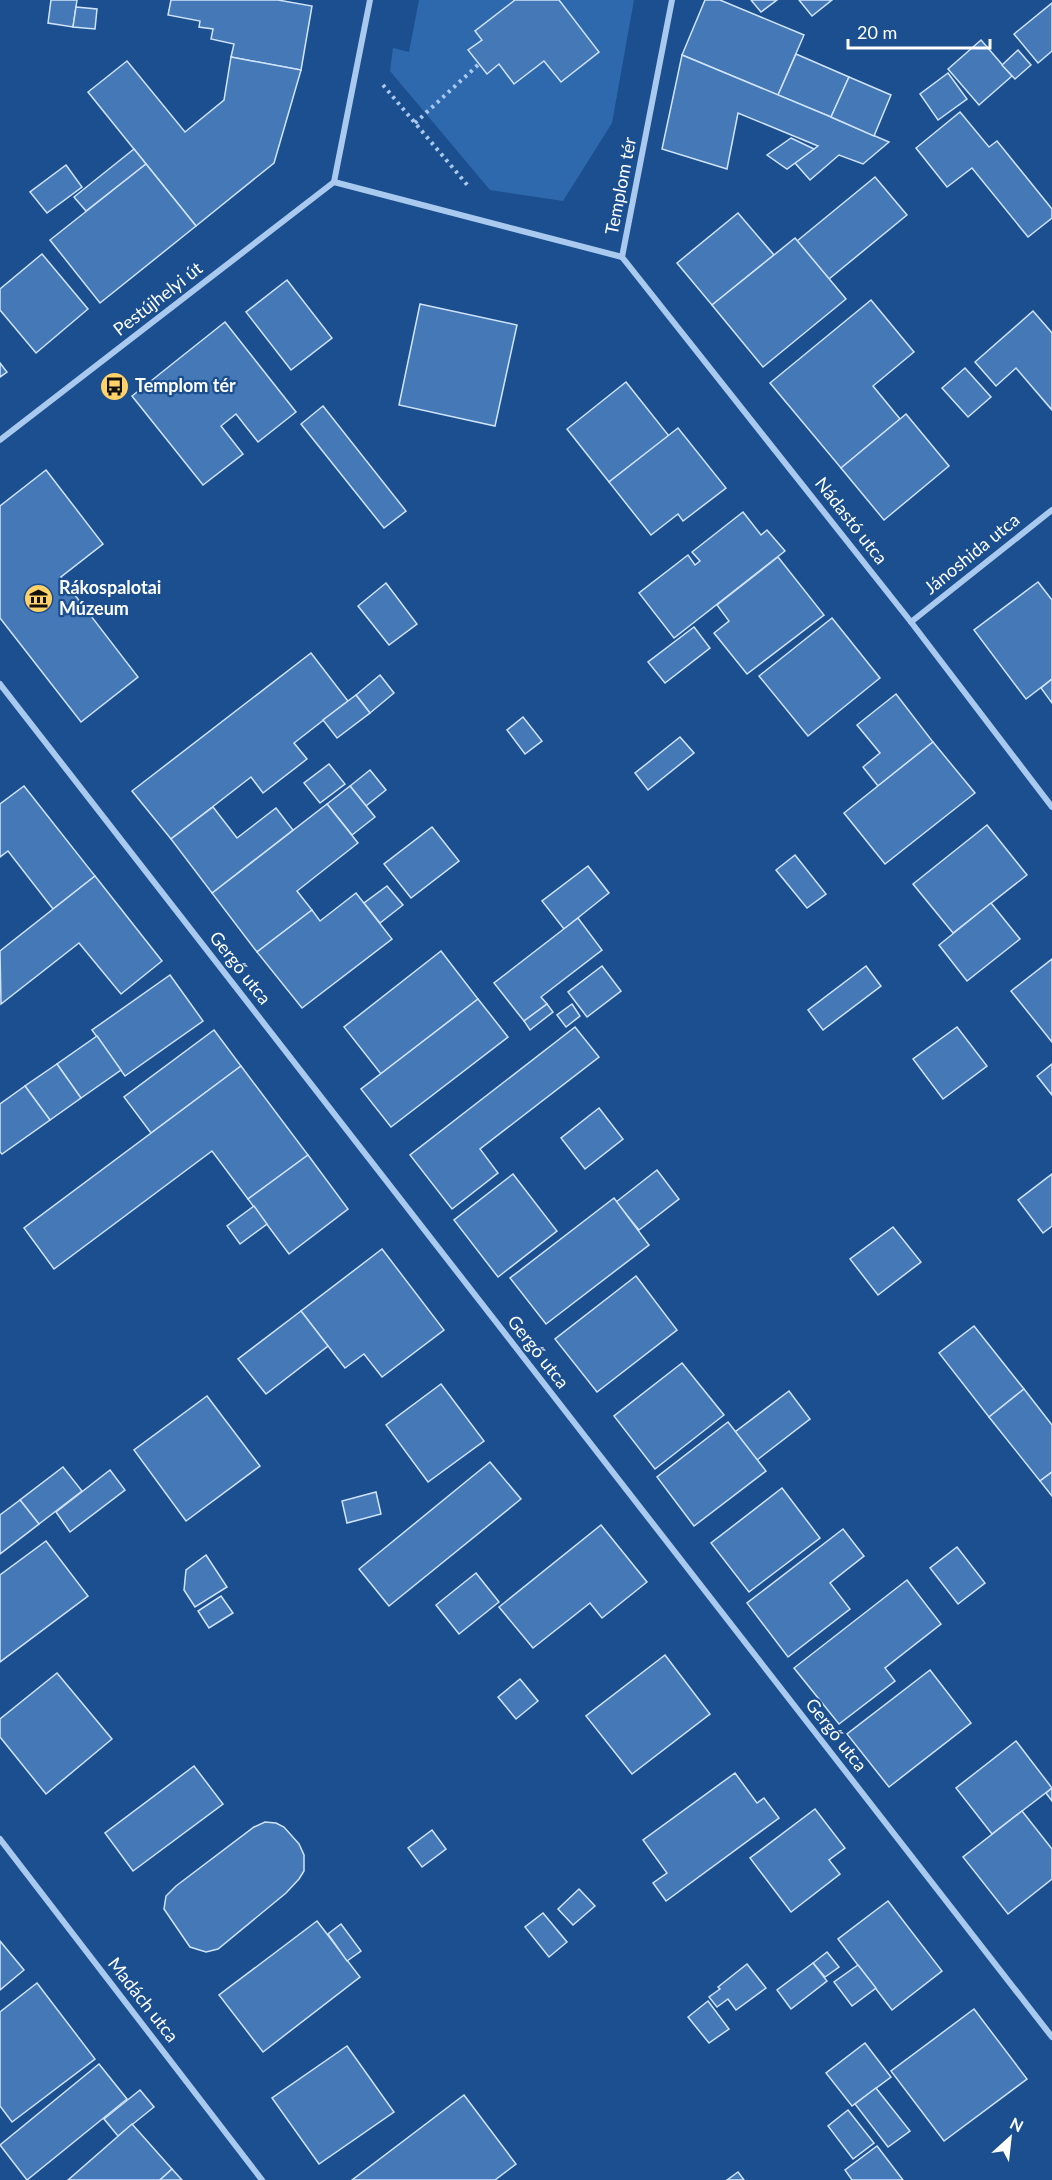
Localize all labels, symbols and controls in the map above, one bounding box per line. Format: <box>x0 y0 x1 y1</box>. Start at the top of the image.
scale bar <box>848 12 990 50</box>
text: 20 m <box>857 21 897 43</box>
street label: Templom tér <box>600 135 640 237</box>
street label: Pestújhelyi út <box>108 256 207 340</box>
bus stop icon: Templom tér <box>98 370 130 402</box>
place label: Templom tér <box>135 374 236 396</box>
street label: Nádastó utca <box>811 472 893 568</box>
street label: Jánoshida utca <box>919 508 1023 598</box>
place label: Rákospalotai Múzeum <box>59 576 161 619</box>
museum icon: Rákospalotai Múzeum <box>22 582 54 614</box>
street label: Gergő utca <box>205 926 276 1008</box>
street label: Gergő utca <box>503 1310 574 1392</box>
street label: Gergő utca <box>801 1693 872 1775</box>
street label: Madách utca <box>104 1953 184 2046</box>
north arrow <box>980 2108 1040 2168</box>
text: N <box>1007 2113 1027 2135</box>

